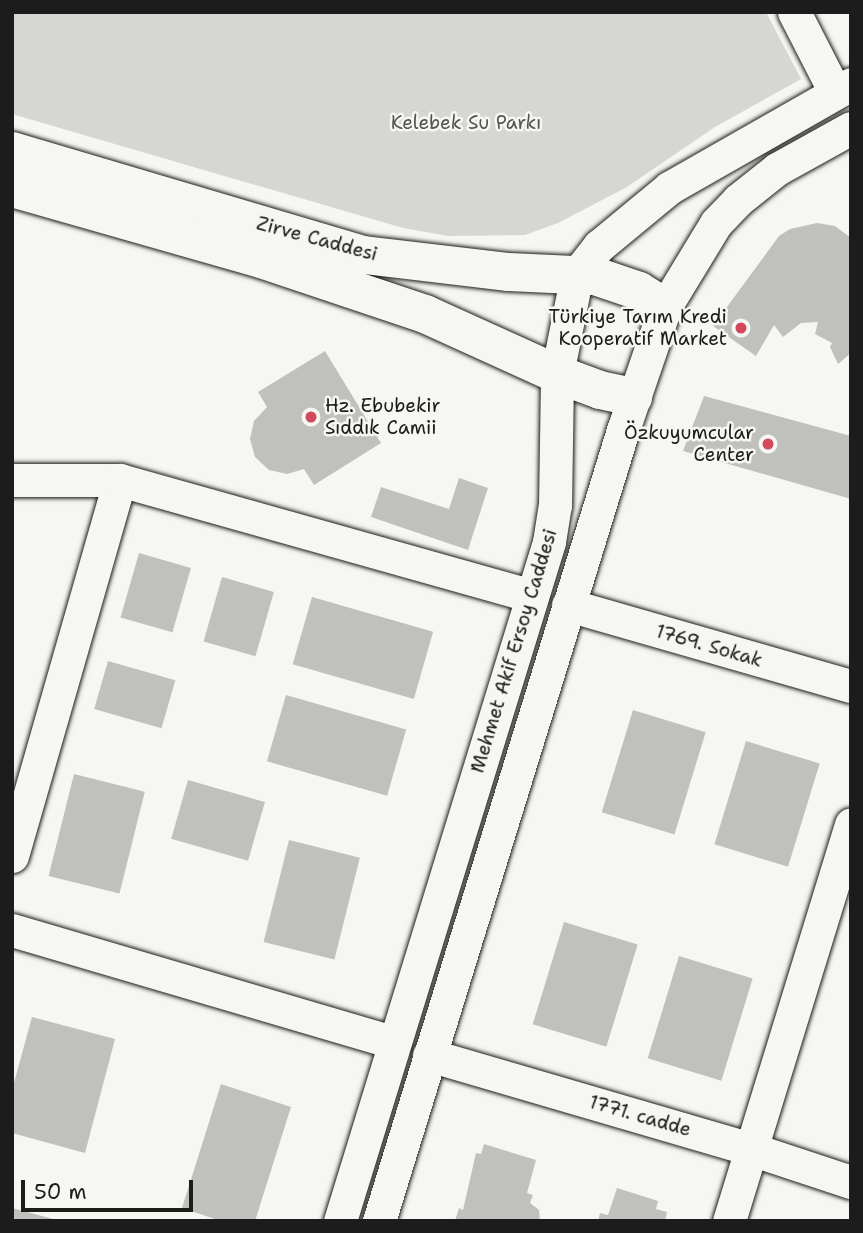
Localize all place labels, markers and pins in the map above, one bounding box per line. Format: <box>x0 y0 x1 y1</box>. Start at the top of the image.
place label: Türkiye Tarım Kredi Kooperatif Market <box>549 306 727 350</box>
marker: Türkiye Tarım Kredi Kooperatif Market <box>733 320 749 336</box>
place label: Hz. Ebubekir Sıddık Camii <box>325 395 440 439</box>
marker: Hz. Ebubekir Sıddık Camii <box>303 409 319 425</box>
place label: Özkuyumcular Center <box>624 422 754 466</box>
marker: Özkuyumcular Center <box>760 436 776 452</box>

